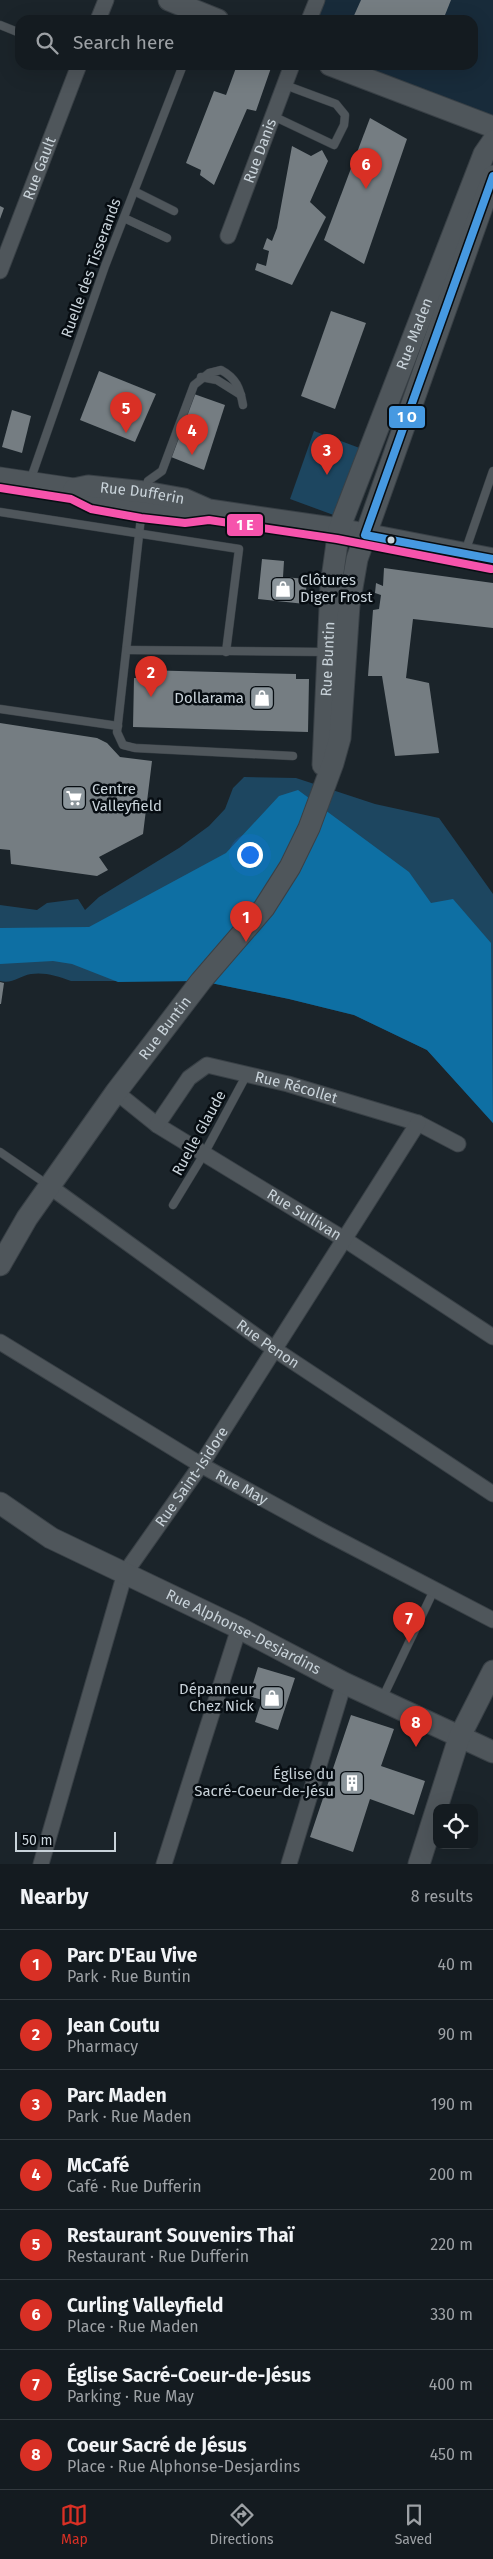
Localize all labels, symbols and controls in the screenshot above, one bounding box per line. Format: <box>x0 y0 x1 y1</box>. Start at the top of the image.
search box <box>15 15 478 70</box>
icon: search <box>33 29 61 57</box>
text: Search here <box>73 31 174 54</box>
street label: Rue Danis <box>240 116 280 186</box>
street label: Rue Gault <box>19 134 60 202</box>
pin: 6 <box>350 148 382 189</box>
street label: Ruelle des Tisserands <box>57 196 125 340</box>
street label: Rue Maden <box>392 295 437 372</box>
pin: 5 <box>110 392 142 433</box>
line badge: 1 O <box>388 405 426 429</box>
text: 1 O <box>397 409 417 426</box>
pin: 4 <box>176 414 208 455</box>
pin: 3 <box>311 434 343 475</box>
street label: Rue Dufferin <box>99 478 186 508</box>
line badge: 1 E <box>226 513 264 537</box>
text: 1 E <box>236 517 254 534</box>
unlabelled marker <box>386 535 396 545</box>
place label: Clôtures Diger Frost <box>300 571 373 606</box>
shop icon: Clôtures Diger Frost <box>270 576 296 602</box>
street label: Rue Buntin <box>317 621 338 697</box>
pin: 2 <box>135 656 167 697</box>
shop icon: Dollarama <box>249 685 275 711</box>
place label: Dollarama <box>174 689 244 707</box>
place label: Centre Valleyfield <box>92 780 162 815</box>
supermarket icon: Centre Valleyfield <box>61 785 87 811</box>
your location <box>237 842 263 868</box>
pin: 1 <box>230 901 262 942</box>
street label: Rue Buntin <box>135 993 195 1063</box>
street label: Rue Récollet <box>253 1068 340 1108</box>
street label: Ruelle Glaude <box>168 1087 230 1179</box>
street label: Rue Sullivan <box>264 1185 345 1244</box>
street label: Rue Penon <box>233 1316 303 1372</box>
street label: Rue Saint-Isidore <box>151 1423 232 1530</box>
street label: Rue May <box>212 1466 272 1509</box>
street label: Rue Alphonse-Desjardins <box>163 1585 324 1678</box>
pin: 7 <box>393 1602 425 1643</box>
place label: Dépanneur Chez Nick <box>179 1680 254 1715</box>
shop icon: Dépanneur Chez Nick <box>259 1685 285 1711</box>
pin: 8 <box>400 1706 432 1747</box>
place label: Église du Sacré-Coeur-de-Jésu <box>194 1765 334 1800</box>
building icon: Église du Sacré-Coeur-de-Jésu <box>339 1770 365 1796</box>
map controls <box>433 1804 478 1849</box>
button: locate <box>433 1804 478 1849</box>
scale bar <box>15 1829 116 1852</box>
text: 50 m <box>22 1832 53 1849</box>
text: Nearby <box>20 1884 88 1910</box>
text: 8 results <box>411 1887 473 1906</box>
text: Parc D'Eau Vive <box>67 1944 197 1967</box>
text: 1 <box>32 1955 40 1974</box>
text: 40 m <box>438 1955 473 1974</box>
text: Park · Rue Buntin <box>67 1967 191 1986</box>
text: Jean Coutu <box>67 2014 160 2037</box>
text: 2 <box>32 2025 40 2044</box>
text: 90 m <box>438 2025 473 2044</box>
text: Pharmacy <box>67 2037 138 2056</box>
text: Parc Maden <box>67 2084 167 2107</box>
text: 3 <box>32 2095 40 2114</box>
text: 190 m <box>431 2095 473 2114</box>
text: Park · Rue Maden <box>67 2107 192 2126</box>
text: McCafé <box>67 2154 129 2177</box>
text: 4 <box>31 2165 41 2184</box>
text: 200 m <box>429 2165 473 2184</box>
text: Café · Rue Dufferin <box>67 2177 202 2196</box>
text: Restaurant Souvenirs Thaï <box>67 2224 294 2247</box>
text: 5 <box>32 2235 40 2254</box>
text: 220 m <box>430 2235 473 2254</box>
text: Restaurant · Rue Dufferin <box>67 2247 249 2266</box>
text: Curling Valleyfield <box>67 2294 224 2317</box>
text: 6 <box>31 2305 41 2324</box>
text: 330 m <box>430 2305 473 2324</box>
text: Place · Rue Maden <box>67 2317 199 2336</box>
text: Église Sacré-Coeur-de-Jésus <box>67 2364 311 2387</box>
text: 7 <box>32 2375 40 2394</box>
text: 400 m <box>429 2375 473 2394</box>
text: Parking · Rue May <box>67 2387 194 2406</box>
text: Coeur Sacré de Jésus <box>67 2434 247 2457</box>
text: 8 <box>31 2445 41 2464</box>
text: 450 m <box>430 2445 473 2464</box>
text: Place · Rue Alphonse-Desjardins <box>67 2457 300 2476</box>
tab: Map <box>60 2501 88 2548</box>
tab: Directions <box>209 2501 274 2548</box>
tab: Saved <box>395 2501 433 2548</box>

